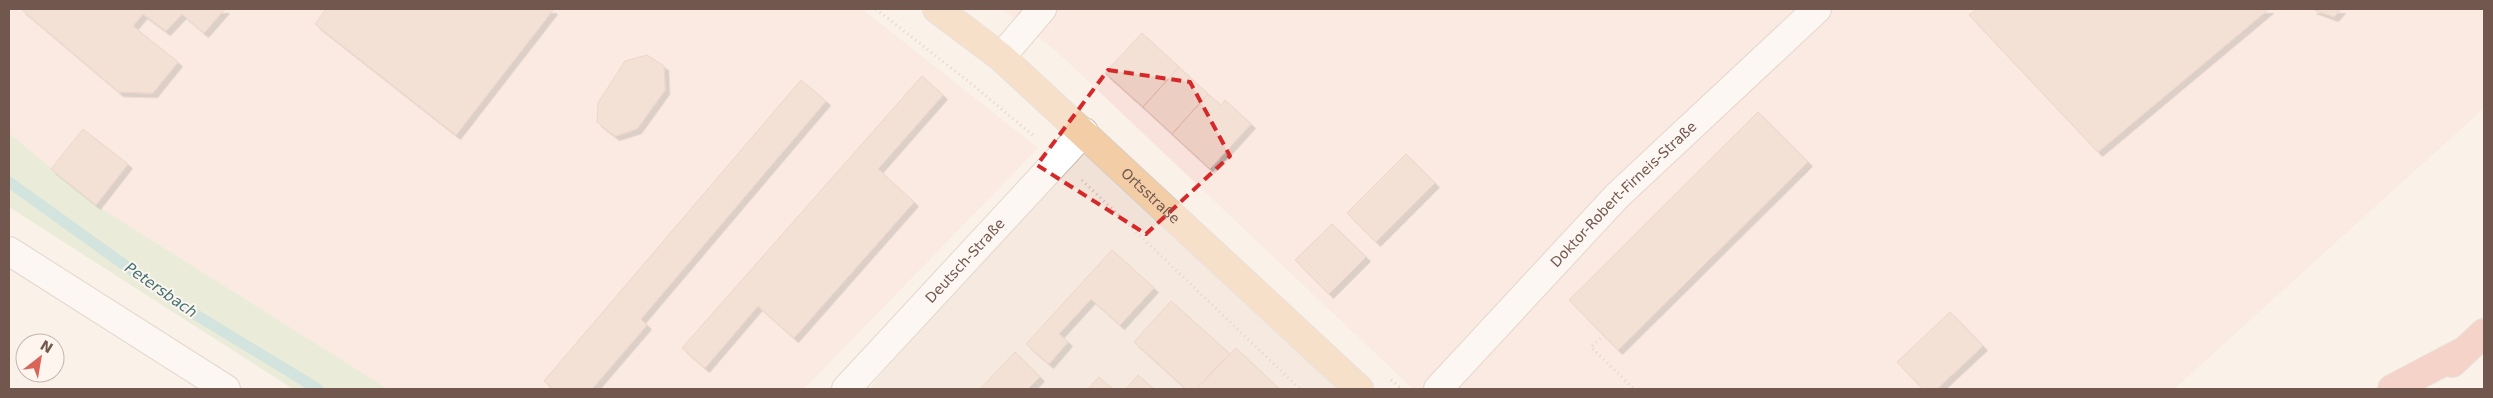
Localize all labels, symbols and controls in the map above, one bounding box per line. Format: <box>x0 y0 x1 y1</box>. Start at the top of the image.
street label: Doktor-Robert-Firneis-Straße <box>1547 118 1700 270</box>
street label: Ortsstraße <box>1118 165 1183 227</box>
street label: Deutsch-Straße <box>922 215 1008 306</box>
water label: Petersbach <box>121 259 201 321</box>
north arrow <box>15 333 65 383</box>
text: N <box>38 337 56 357</box>

